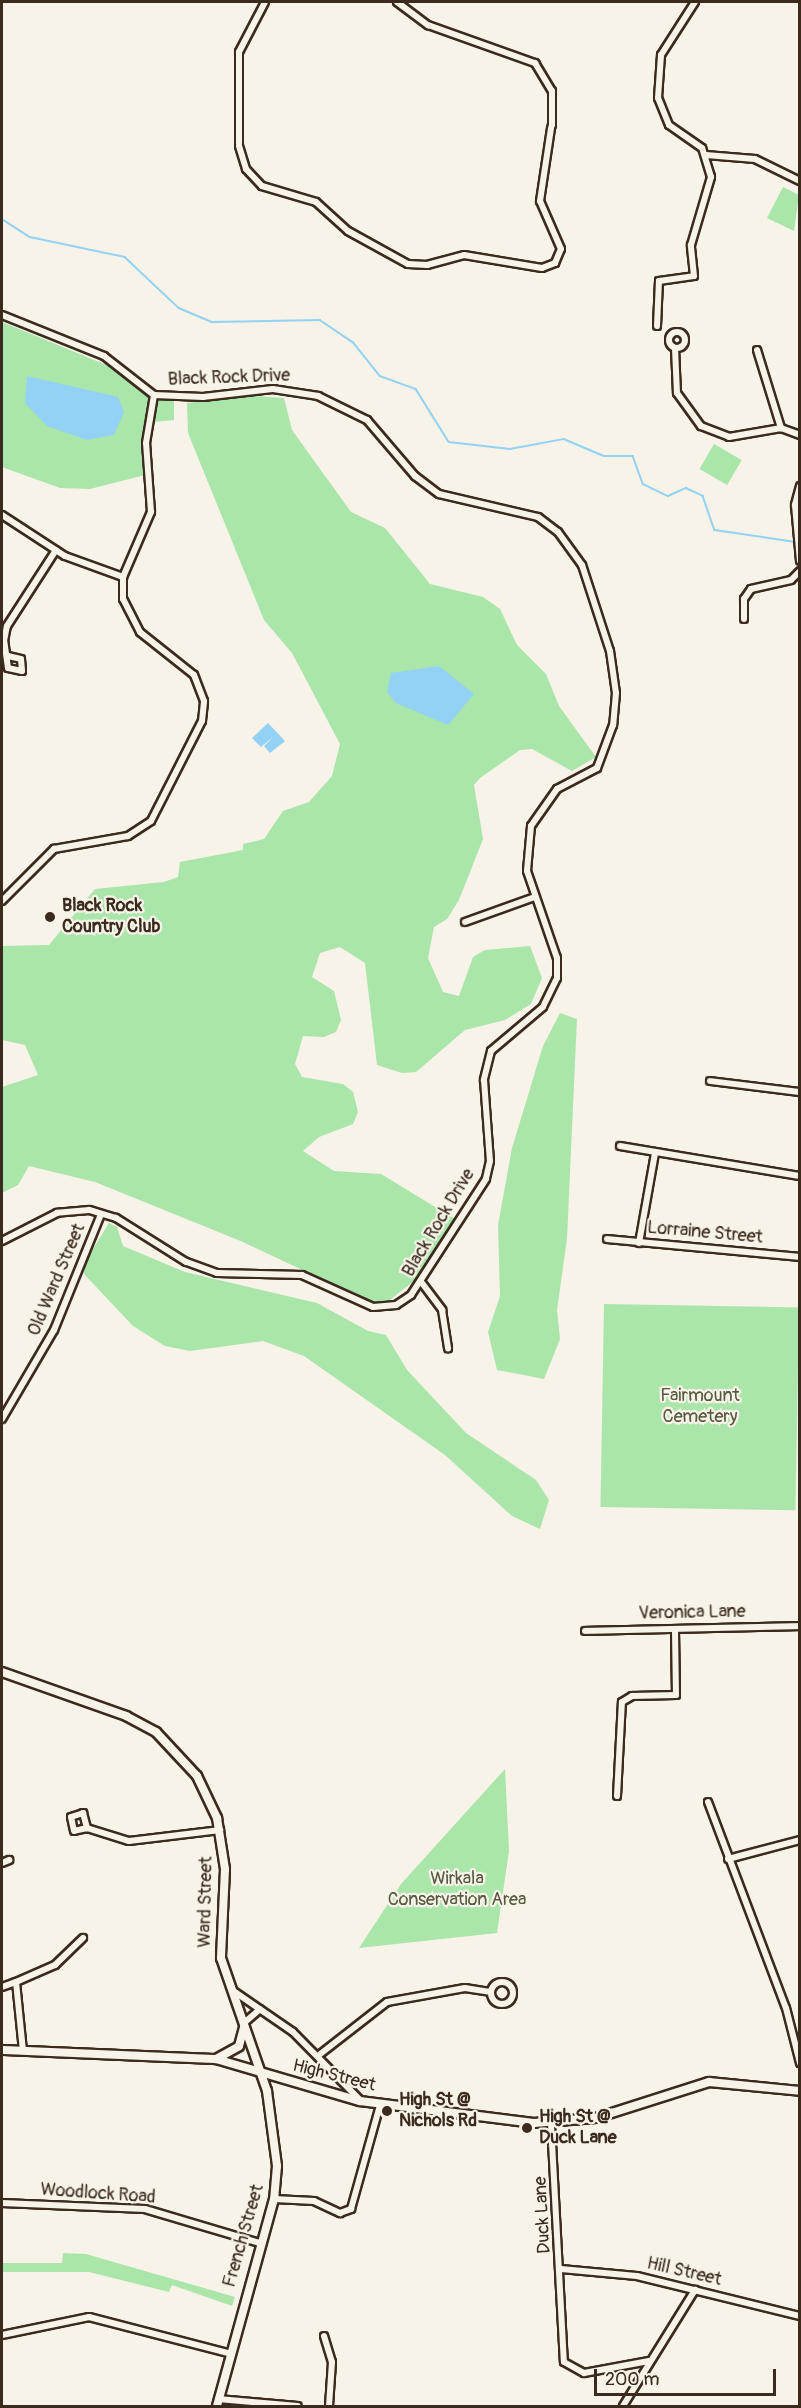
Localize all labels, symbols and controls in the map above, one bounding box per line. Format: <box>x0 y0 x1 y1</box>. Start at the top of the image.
street label: Black Rock Drive <box>167 365 291 391</box>
place label: Black Rock Country Club <box>62 896 160 938</box>
marker: Black Rock Country Club <box>43 910 57 924</box>
street label: Black Rock Drive <box>398 1165 480 1281</box>
street label: Lorraine Street <box>646 1217 764 1249</box>
street label: Old Ward Street <box>24 1221 90 1339</box>
park label: Fairmount Cemetery <box>660 1386 740 1428</box>
street label: Veronica Lane <box>638 1601 746 1625</box>
street label: Ward Street <box>194 1856 218 1948</box>
park label: Wirkala Conservation Area <box>388 1869 526 1912</box>
street label: High Street <box>290 2055 378 2097</box>
place label: High St @ Nichols Rd <box>399 2090 477 2132</box>
marker: High St @ Nichols Rd <box>380 2104 394 2118</box>
place label: High St @ Duck Lane <box>539 2107 617 2150</box>
marker: High St @ Duck Lane <box>520 2121 534 2135</box>
street label: Duck Lane <box>530 2176 556 2254</box>
street label: Woodlock Road <box>40 2179 156 2209</box>
street label: French Street <box>219 2182 269 2290</box>
street label: Hill Street <box>645 2253 723 2291</box>
scale bar <box>597 2357 778 2395</box>
text: 200 m <box>605 2368 660 2391</box>

